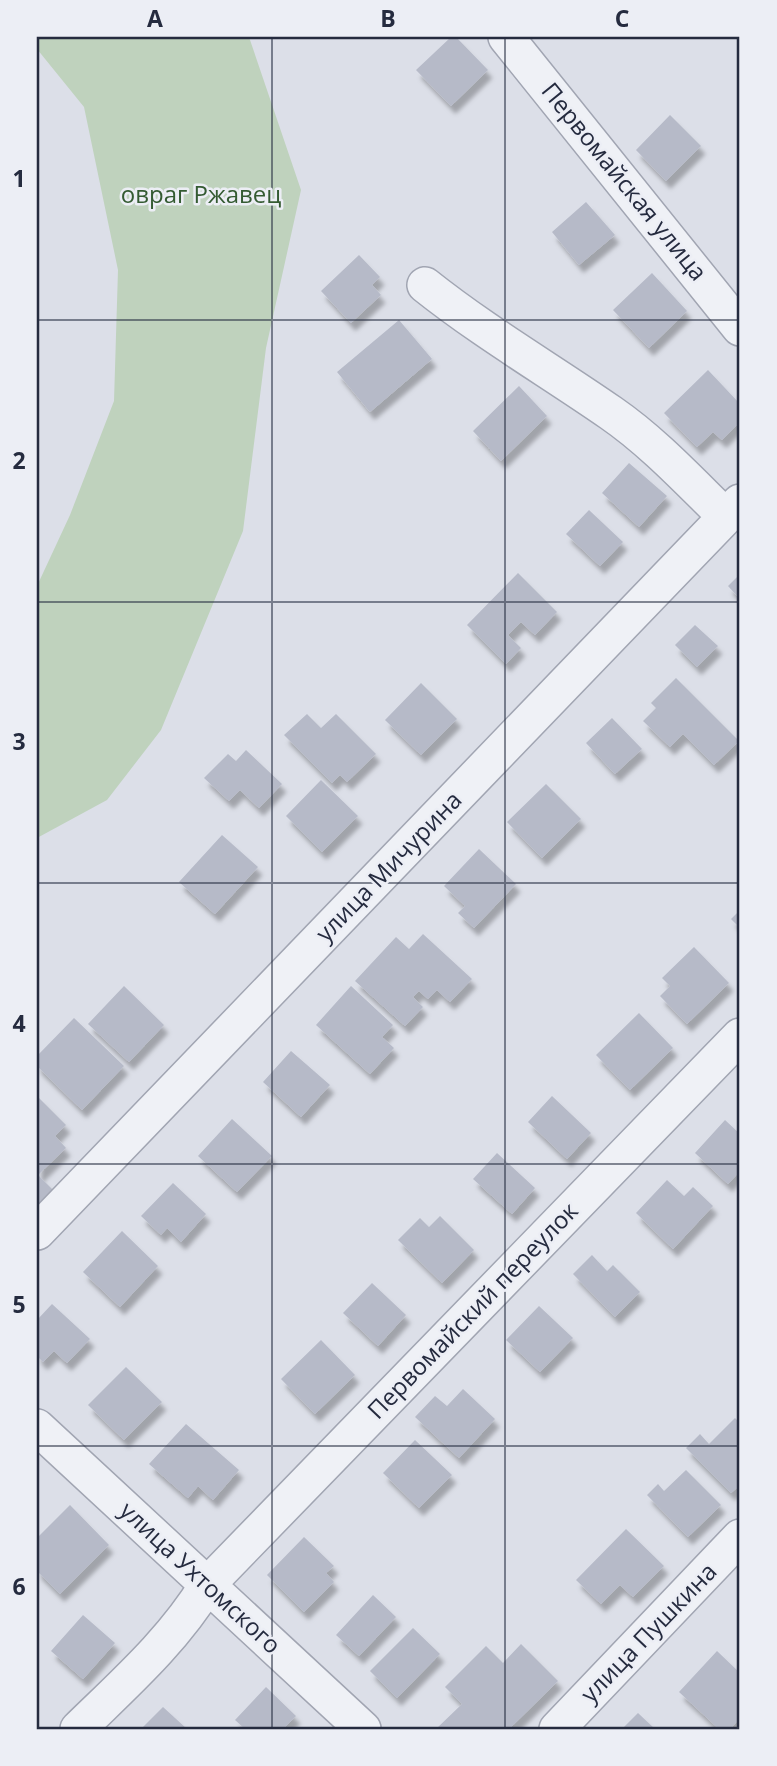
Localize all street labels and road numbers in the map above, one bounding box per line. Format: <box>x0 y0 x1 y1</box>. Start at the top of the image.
street label: Первомайская улица <box>535 75 715 287</box>
street label: улица Мичурина <box>307 783 468 948</box>
street label: Первомайский переулок <box>359 1194 585 1426</box>
street label: улица Ухтомского <box>113 1493 289 1660</box>
street label: улица Пушкина <box>573 1555 723 1709</box>

